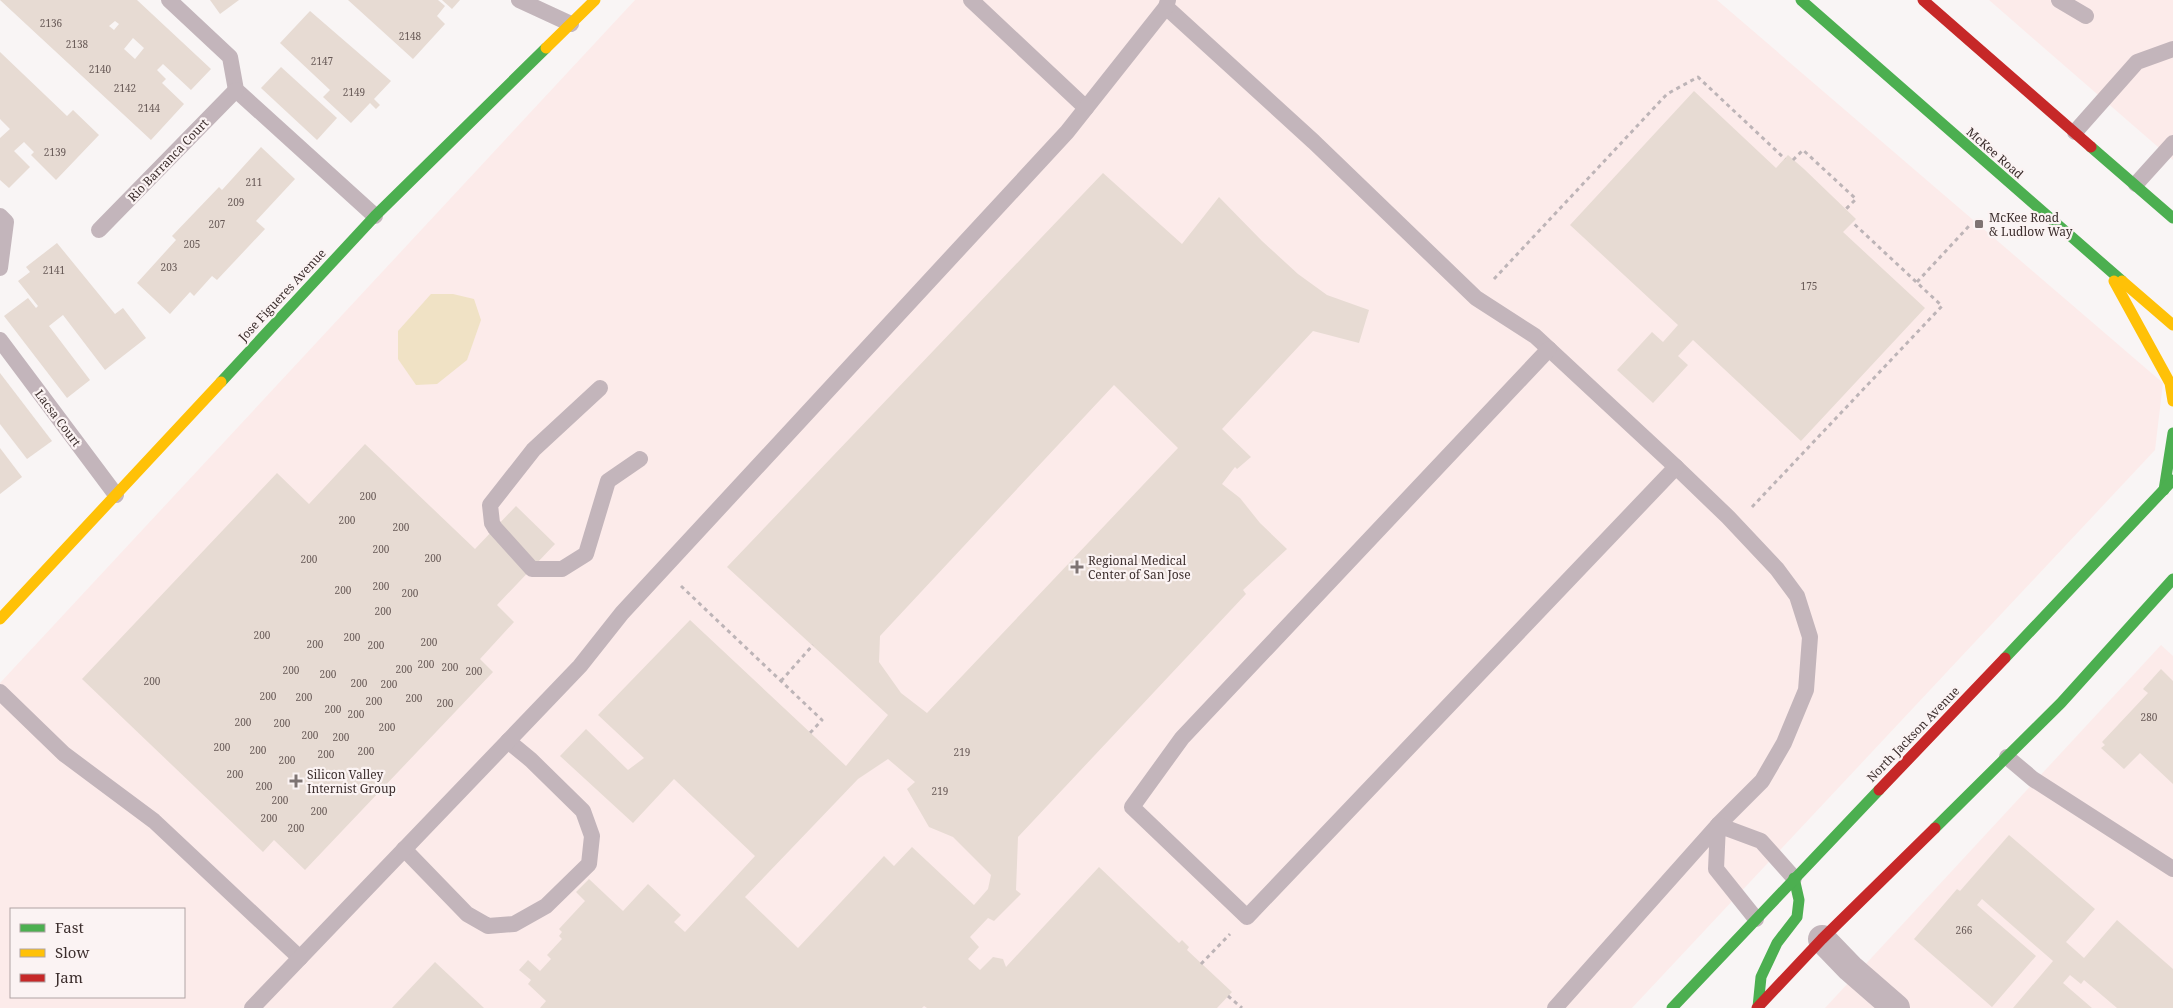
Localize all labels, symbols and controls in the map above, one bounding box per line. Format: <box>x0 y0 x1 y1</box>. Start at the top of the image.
house number: 2136 <box>40 16 63 30</box>
house number: 2148 <box>399 29 422 43</box>
house number: 2138 <box>66 37 89 51</box>
house number: 2147 <box>311 54 334 68</box>
house number: 2140 <box>89 62 112 76</box>
house number: 2142 <box>114 81 136 95</box>
house number: 2149 <box>343 85 365 99</box>
house number: 2144 <box>138 101 161 115</box>
street label: Rio Barranca Court <box>124 115 212 205</box>
street label: McKee Road <box>1963 124 2028 183</box>
house number: 2139 <box>44 145 66 159</box>
house number: 211 <box>246 175 262 189</box>
house number: 209 <box>228 195 244 209</box>
place label: McKee Road & Ludlow Way <box>1989 209 2073 240</box>
house number: 207 <box>209 217 226 231</box>
marker: McKee Road & Ludlow Way <box>1973 218 1985 230</box>
house number: 205 <box>184 237 200 251</box>
street label: Jose Figueres Avenue <box>234 245 330 346</box>
house number: 203 <box>161 260 178 274</box>
house number: 2141 <box>43 263 65 277</box>
house number: 175 <box>1801 279 1817 293</box>
street label: Lacsa Court <box>31 386 85 450</box>
house number: 200 <box>360 489 377 503</box>
house number: 200 <box>339 513 356 527</box>
house number: 200 <box>393 520 410 534</box>
house number: 200 <box>373 542 390 556</box>
house number: 200 <box>425 551 442 565</box>
house number: 200 <box>301 552 318 566</box>
place label: Regional Medical Center of San Jose <box>1088 552 1191 583</box>
marker: Regional Medical Center of San Jose <box>1070 560 1084 574</box>
house number: 200 <box>373 579 390 593</box>
house number: 200 <box>335 583 352 597</box>
house number: 200 <box>402 586 419 600</box>
house number: 200 <box>375 604 392 618</box>
house number: 200 <box>254 628 271 642</box>
house number: 200 <box>344 630 361 644</box>
house number: 200 <box>421 635 438 649</box>
house number: 200 <box>307 637 324 651</box>
house number: 200 <box>368 638 385 652</box>
house number: 200 <box>418 657 435 671</box>
house number: 200 <box>442 660 459 674</box>
house number: 200 <box>396 662 413 676</box>
house number: 200 <box>283 663 300 677</box>
house number: 200 <box>466 664 483 678</box>
house number: 200 <box>320 667 337 681</box>
house number: 200 <box>144 674 161 688</box>
house number: 200 <box>351 676 368 690</box>
house number: 200 <box>381 677 398 691</box>
street label: North Jackson Avenue <box>1863 683 1963 785</box>
house number: 200 <box>260 689 277 703</box>
house number: 200 <box>296 690 313 704</box>
house number: 200 <box>406 691 423 705</box>
house number: 200 <box>366 694 383 708</box>
house number: 200 <box>437 696 454 710</box>
house number: 200 <box>325 702 342 716</box>
house number: 200 <box>348 707 365 721</box>
house number: 280 <box>2141 710 2158 724</box>
house number: 200 <box>235 715 252 729</box>
house number: 200 <box>274 716 291 730</box>
house number: 200 <box>379 720 396 734</box>
house number: 200 <box>302 728 319 742</box>
house number: 200 <box>333 730 350 744</box>
house number: 200 <box>214 740 231 754</box>
house number: 200 <box>250 743 267 757</box>
house number: 200 <box>358 744 375 758</box>
house number: 219 <box>954 745 970 759</box>
house number: 200 <box>318 747 335 761</box>
house number: 200 <box>279 753 296 767</box>
place label: Silicon Valley Internist Group <box>307 766 396 797</box>
house number: 200 <box>227 767 244 781</box>
marker: Silicon Valley Internist Group <box>289 774 303 788</box>
house number: 200 <box>256 779 273 793</box>
house number: 219 <box>932 784 948 798</box>
house number: 200 <box>272 793 289 807</box>
house number: 200 <box>311 804 328 818</box>
house number: 200 <box>261 811 278 825</box>
house number: 200 <box>288 821 305 835</box>
legend <box>10 908 185 998</box>
text: Fast <box>55 917 84 937</box>
house number: 266 <box>1956 923 1973 937</box>
text: Slow <box>55 942 89 962</box>
text: Jam <box>54 967 83 987</box>

